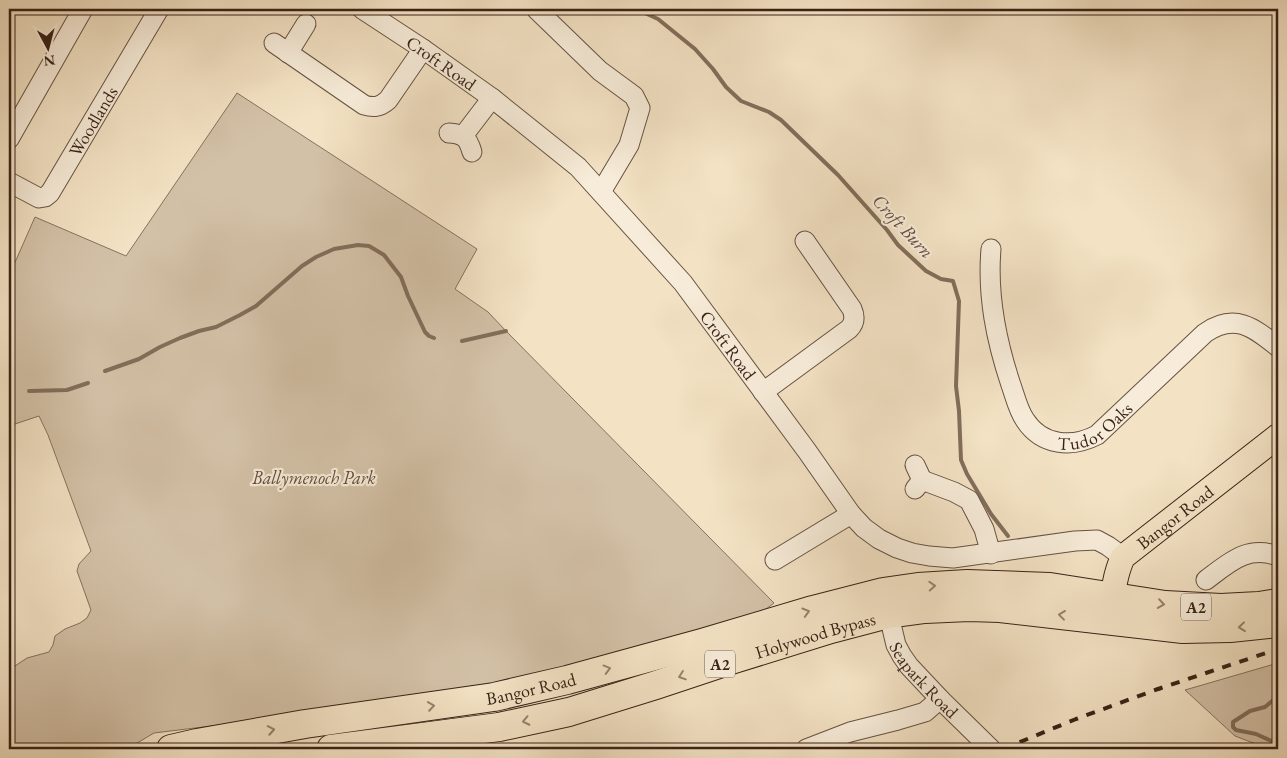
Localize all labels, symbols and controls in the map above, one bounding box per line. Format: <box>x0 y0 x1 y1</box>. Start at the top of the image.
north arrow <box>22 22 72 72</box>
street label: Croft Road <box>402 30 482 96</box>
text: N <box>42 51 56 71</box>
street label: Woodlands <box>63 82 122 160</box>
water label: Croft Burn <box>867 188 939 264</box>
street label: Croft Road <box>695 306 762 385</box>
street label: Tudor Oaks <box>1057 396 1137 455</box>
park label: Ballymenoch Park <box>251 466 376 490</box>
street label: Bangor Road <box>1132 479 1218 554</box>
one-way arrow <box>928 581 936 592</box>
road number: A2 <box>1181 594 1211 620</box>
one-way arrow <box>1158 598 1166 609</box>
street label: Holywood Bypass <box>752 606 878 663</box>
one-way arrow <box>801 608 809 618</box>
one-way arrow <box>1058 610 1066 621</box>
one-way arrow <box>1238 621 1246 632</box>
street label: Seapark Road <box>885 637 964 723</box>
road number: A2 <box>705 651 735 678</box>
one-way arrow <box>603 664 612 675</box>
street label: Bangor Road <box>485 666 579 710</box>
one-way arrow <box>679 670 687 680</box>
one-way arrow <box>428 701 436 712</box>
one-way arrow <box>522 715 531 726</box>
one-way arrow <box>266 725 275 735</box>

